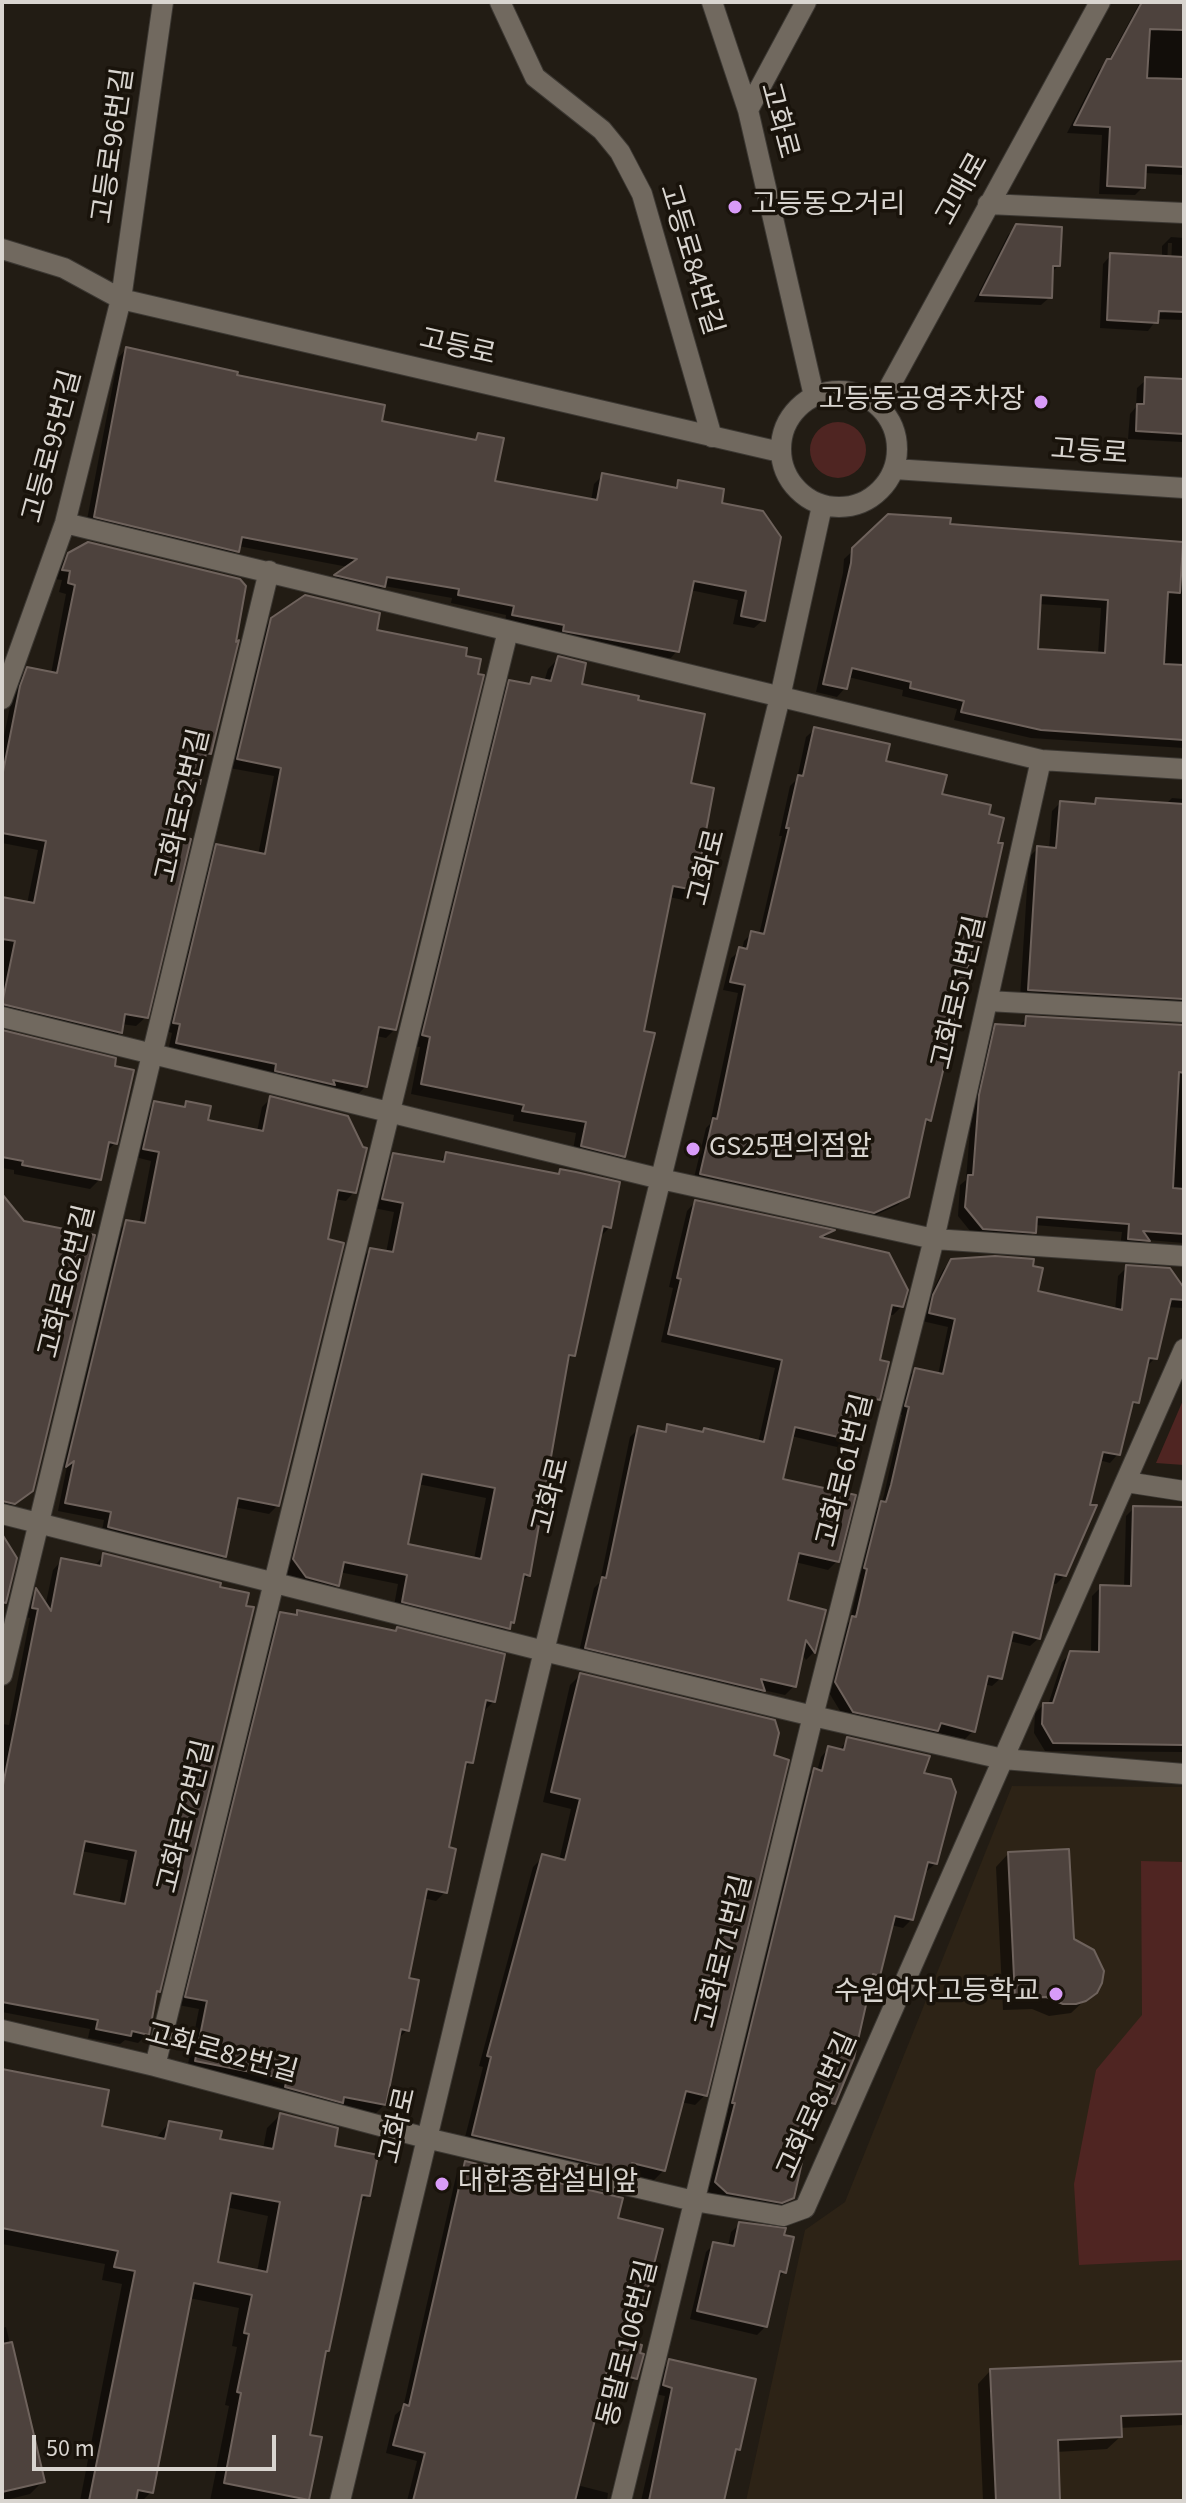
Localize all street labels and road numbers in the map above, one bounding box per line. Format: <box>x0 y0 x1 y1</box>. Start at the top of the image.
street label: 고등로96번길 <box>87 66 143 226</box>
street label: 고화로 <box>751 79 803 163</box>
street label: 고매로 <box>931 148 997 232</box>
street label: 고등로84번길 <box>650 180 728 340</box>
street label: 고등로 <box>416 324 498 374</box>
street label: 고등로95번길 <box>18 367 90 527</box>
street label: 고등로 <box>1049 435 1129 473</box>
street label: 고화로52번길 <box>151 726 219 886</box>
street label: 고화로 <box>683 826 735 910</box>
street label: 고화로51번길 <box>927 913 995 1073</box>
street label: 고화로62번길 <box>34 1202 104 1362</box>
street label: 고화로61번길 <box>812 1391 882 1551</box>
street label: 고화로 <box>527 1454 579 1538</box>
street label: 고화로72번길 <box>153 1737 223 1897</box>
street label: 고화로71번길 <box>691 1872 761 2032</box>
street label: 고화로82번길 <box>141 2019 301 2091</box>
street label: 고화로81번길 <box>772 2028 866 2184</box>
street label: 고화로 <box>375 2085 425 2167</box>
street label: 동말로106번길 <box>593 2257 667 2431</box>

